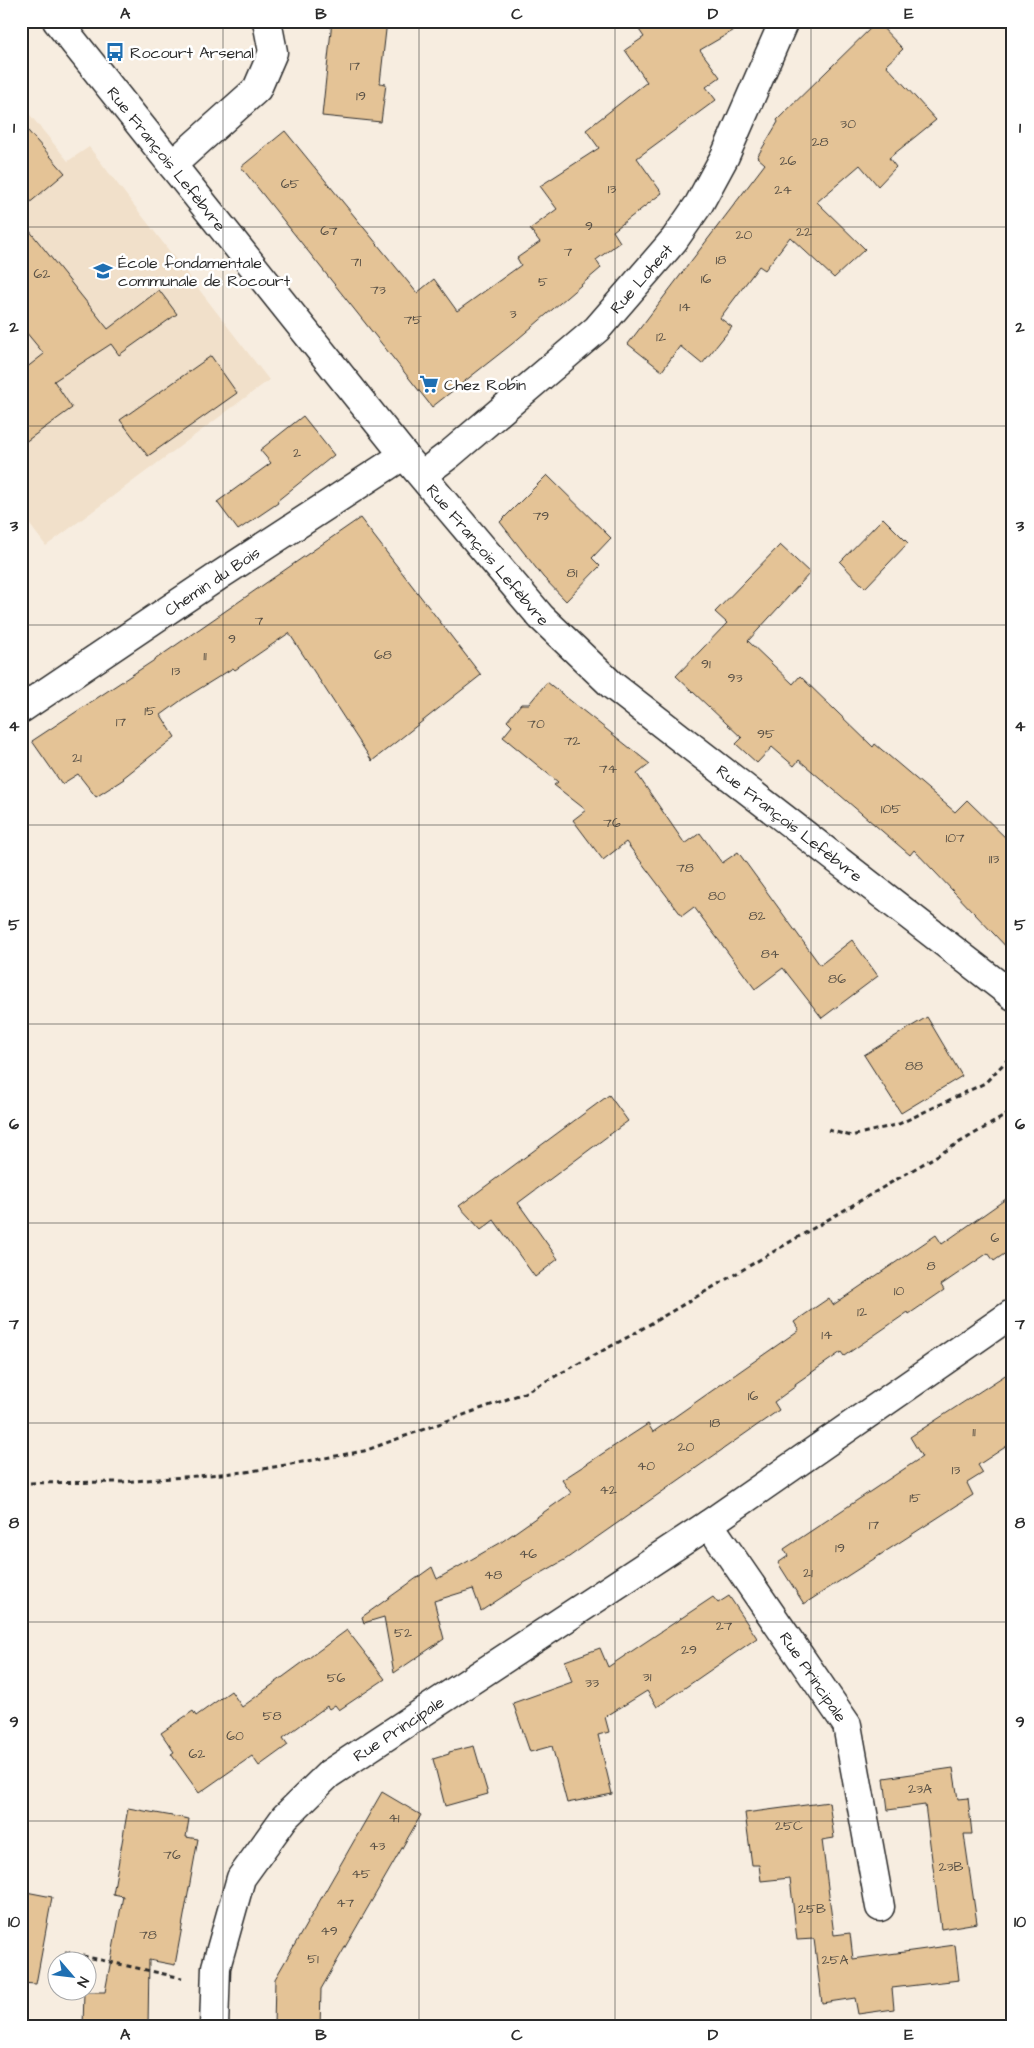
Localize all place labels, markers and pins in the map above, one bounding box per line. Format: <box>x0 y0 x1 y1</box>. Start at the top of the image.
bus stop icon: Rocourt Arsenal <box>104 41 126 63</box>
place label: Rocourt Arsenal <box>130 42 254 64</box>
place label: École fondamentale communale de Rocourt <box>118 252 291 292</box>
school or university icon: École fondamentale communale de Rocourt <box>92 260 114 282</box>
supermarket icon: Chez Robin <box>418 373 440 395</box>
place label: Chez Robin <box>444 374 526 396</box>

